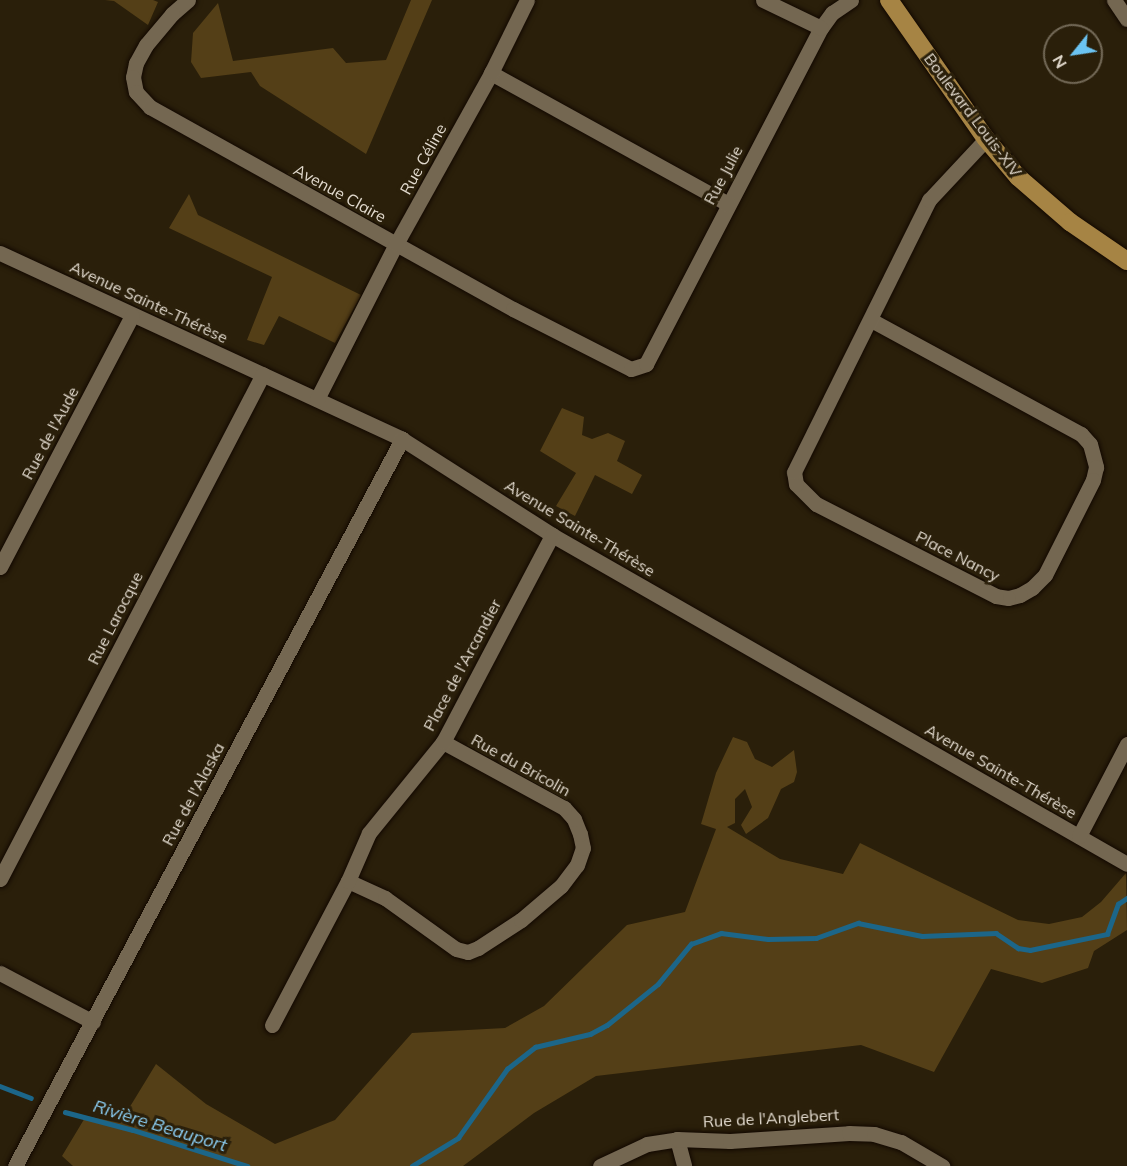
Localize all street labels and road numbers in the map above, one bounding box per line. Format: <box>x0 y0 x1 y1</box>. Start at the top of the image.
street label: Boulevard Louis-XIV <box>920 49 1026 181</box>
street label: Rue Céline <box>396 120 450 198</box>
street label: Rue Julie <box>700 142 746 208</box>
street label: Avenue Claire <box>291 160 389 226</box>
street label: Avenue Sainte-Thérèse <box>67 257 231 347</box>
street label: Rue de l'Aude <box>18 383 82 483</box>
street label: Avenue Sainte-Thérèse <box>501 475 659 581</box>
street label: Place Nancy <box>913 527 1003 585</box>
street label: Rue Larocque <box>83 568 147 668</box>
street label: Place de l'Arcandier <box>419 596 505 734</box>
street label: Avenue Sainte-Thérèse <box>922 720 1080 822</box>
street label: Rue du Bricolin <box>468 730 574 800</box>
street label: Rue de l'Alaska <box>158 739 228 849</box>
street label: Rue de l'Anglebert <box>702 1105 840 1131</box>

